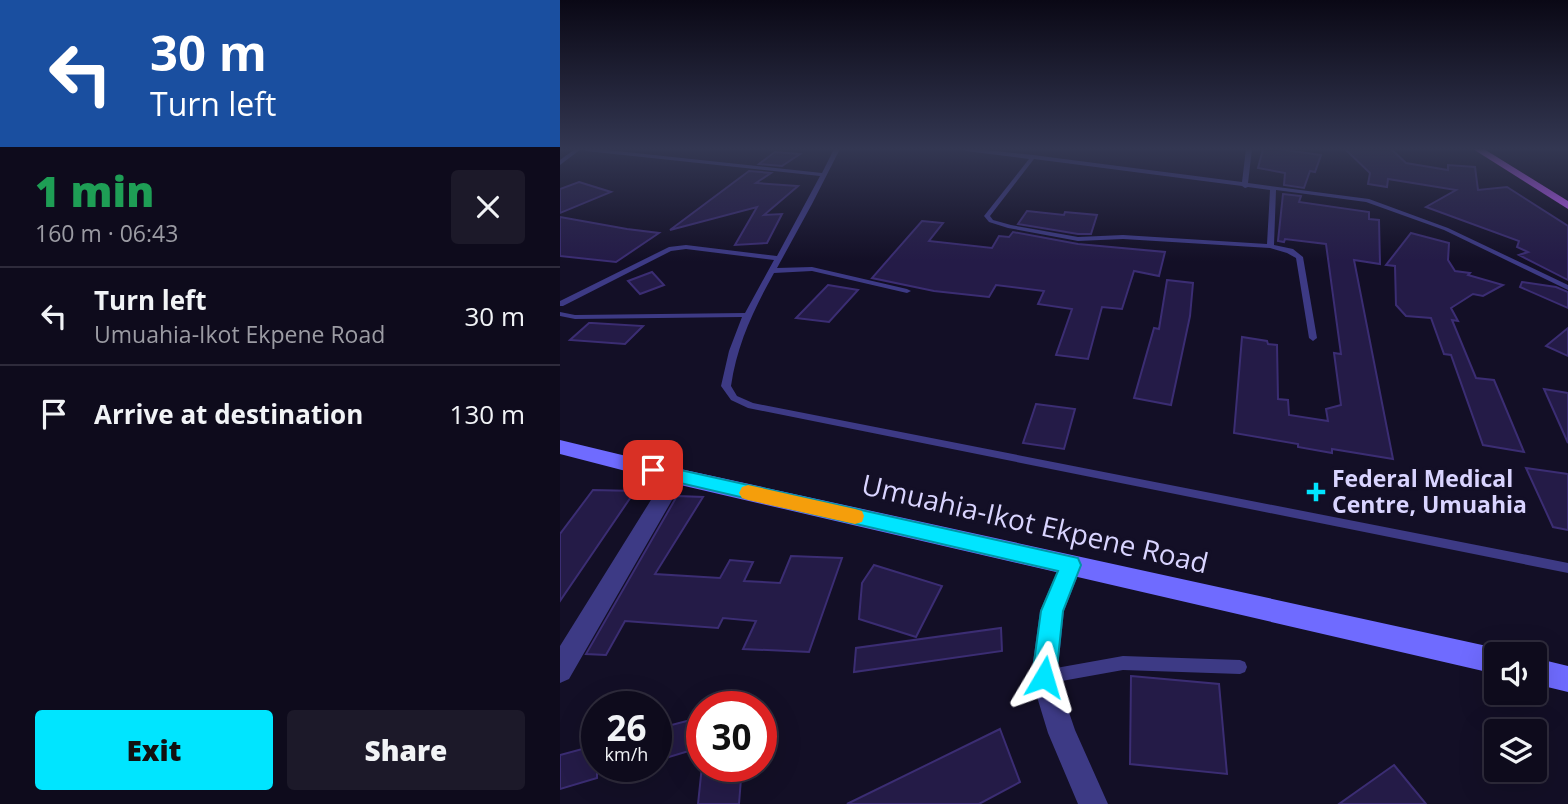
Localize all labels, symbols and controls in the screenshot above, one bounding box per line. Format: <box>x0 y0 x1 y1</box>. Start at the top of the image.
text: 30 m <box>150 19 267 85</box>
icon: left <box>35 28 126 119</box>
text: Turn left <box>150 82 276 125</box>
text: 1 min <box>35 162 154 219</box>
button: close <box>451 170 525 244</box>
text: 160 m · 06:43 <box>35 217 178 249</box>
text: Turn left <box>94 282 206 318</box>
icon: left <box>35 297 73 335</box>
text: 30 m <box>464 298 525 334</box>
text: Umuahia-Ikot Ekpene Road <box>94 318 385 350</box>
icon: arrive <box>35 395 73 433</box>
text: Arrive at destination <box>94 396 363 432</box>
text: 130 m <box>450 396 525 432</box>
pin <box>623 440 683 500</box>
icon: arrive <box>634 451 672 489</box>
place label: Federal Medical Centre, Umuahia <box>1332 462 1527 520</box>
street label: Umuahia-Ikot Ekpene Road <box>858 465 1212 581</box>
marker: Federal Medical Centre, Umuahia <box>1306 482 1326 502</box>
position arrow <box>1007 640 1081 714</box>
map controls <box>1484 642 1547 782</box>
button: sound <box>1484 642 1547 705</box>
speed limit sign: 30 <box>686 691 777 782</box>
text: 26 <box>606 704 647 751</box>
button: Exit <box>35 710 273 790</box>
button: Share <box>287 710 525 790</box>
button: layers <box>1484 719 1547 782</box>
text: km/h <box>605 742 648 766</box>

